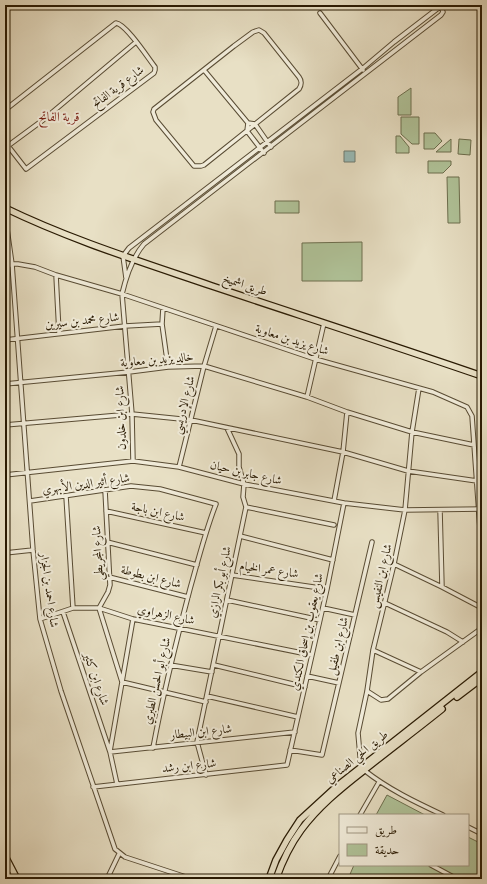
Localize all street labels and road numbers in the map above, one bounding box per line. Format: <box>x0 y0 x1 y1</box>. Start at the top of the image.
street label: شارع قرية الفاتح <box>89 62 149 114</box>
street label: طريق اشميخ <box>220 271 269 302</box>
street label: شارع محمد بن سيرين <box>44 310 120 335</box>
street label: شارع يزيد بن معاوية <box>252 321 331 362</box>
street label: خالد يزيد بن معاوية <box>120 349 194 371</box>
street label: شارع الإدريسي <box>170 374 201 436</box>
street label: شارع ابن خلدون <box>112 385 133 450</box>
street label: شارع جابر بن حيان <box>208 457 284 492</box>
street label: شارع أثير الدين الأبهري <box>41 468 131 501</box>
street label: شارع ابن باجة <box>129 499 186 528</box>
street label: شارع المجريطي <box>89 525 111 581</box>
street label: شارع ابن النفيس <box>366 542 399 610</box>
street label: شارع أبو بكر الرازي <box>204 544 238 620</box>
street label: شارع احمد بن الجزار <box>33 550 62 629</box>
street label: شارع عمر الخيام <box>238 558 300 585</box>
street label: شارع ابن بطوطة <box>119 562 183 595</box>
street label: شارع يعقوب بن إسحاق الكندي <box>287 572 330 693</box>
street label: شارع الزهراوي <box>135 602 196 631</box>
street label: شارع ابن طفيل <box>324 615 355 677</box>
street label: شارع أبو الحسن الطبري <box>139 636 177 727</box>
street label: شارع ابن كثير <box>77 649 112 708</box>
street label: شارع ابن البيطار <box>168 721 233 746</box>
street label: طريق الحي الصناعي <box>323 727 394 790</box>
street label: شارع ابن رشد <box>161 756 217 779</box>

